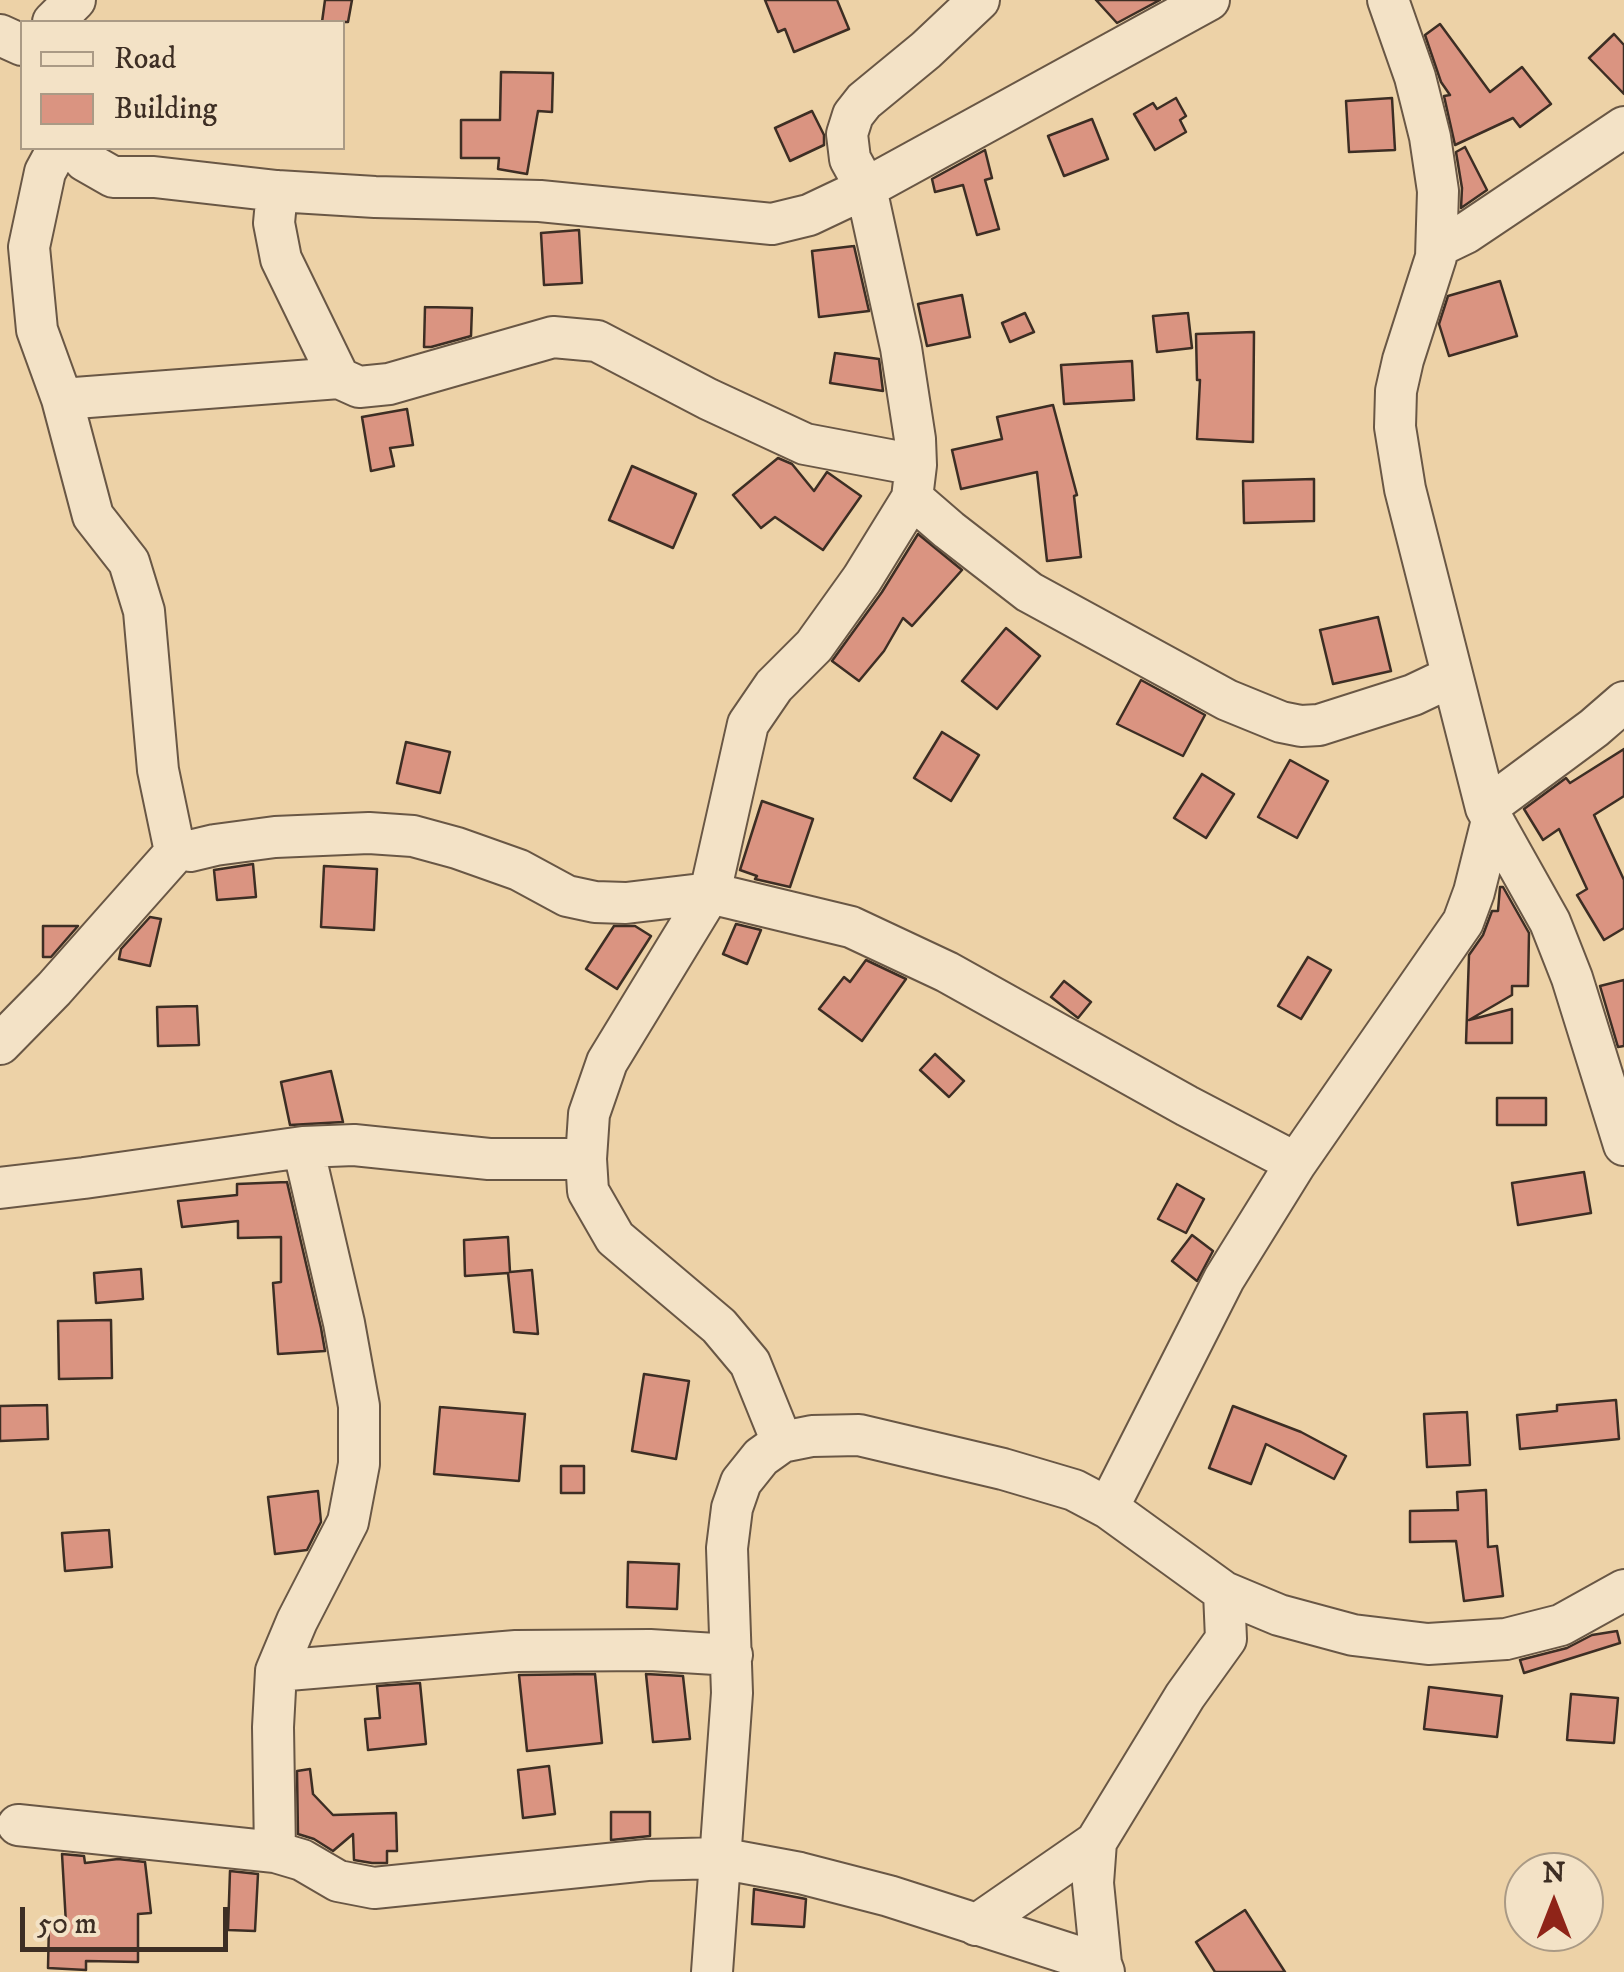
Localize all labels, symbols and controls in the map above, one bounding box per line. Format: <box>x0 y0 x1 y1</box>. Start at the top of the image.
legend <box>20 20 345 150</box>
text: Road <box>114 41 176 78</box>
text: Building <box>114 91 217 128</box>
north arrow <box>1504 1852 1604 1952</box>
text: N <box>1543 1856 1565 1891</box>
scale bar <box>25 1887 232 1949</box>
text: 50 m <box>37 1906 97 1943</box>

